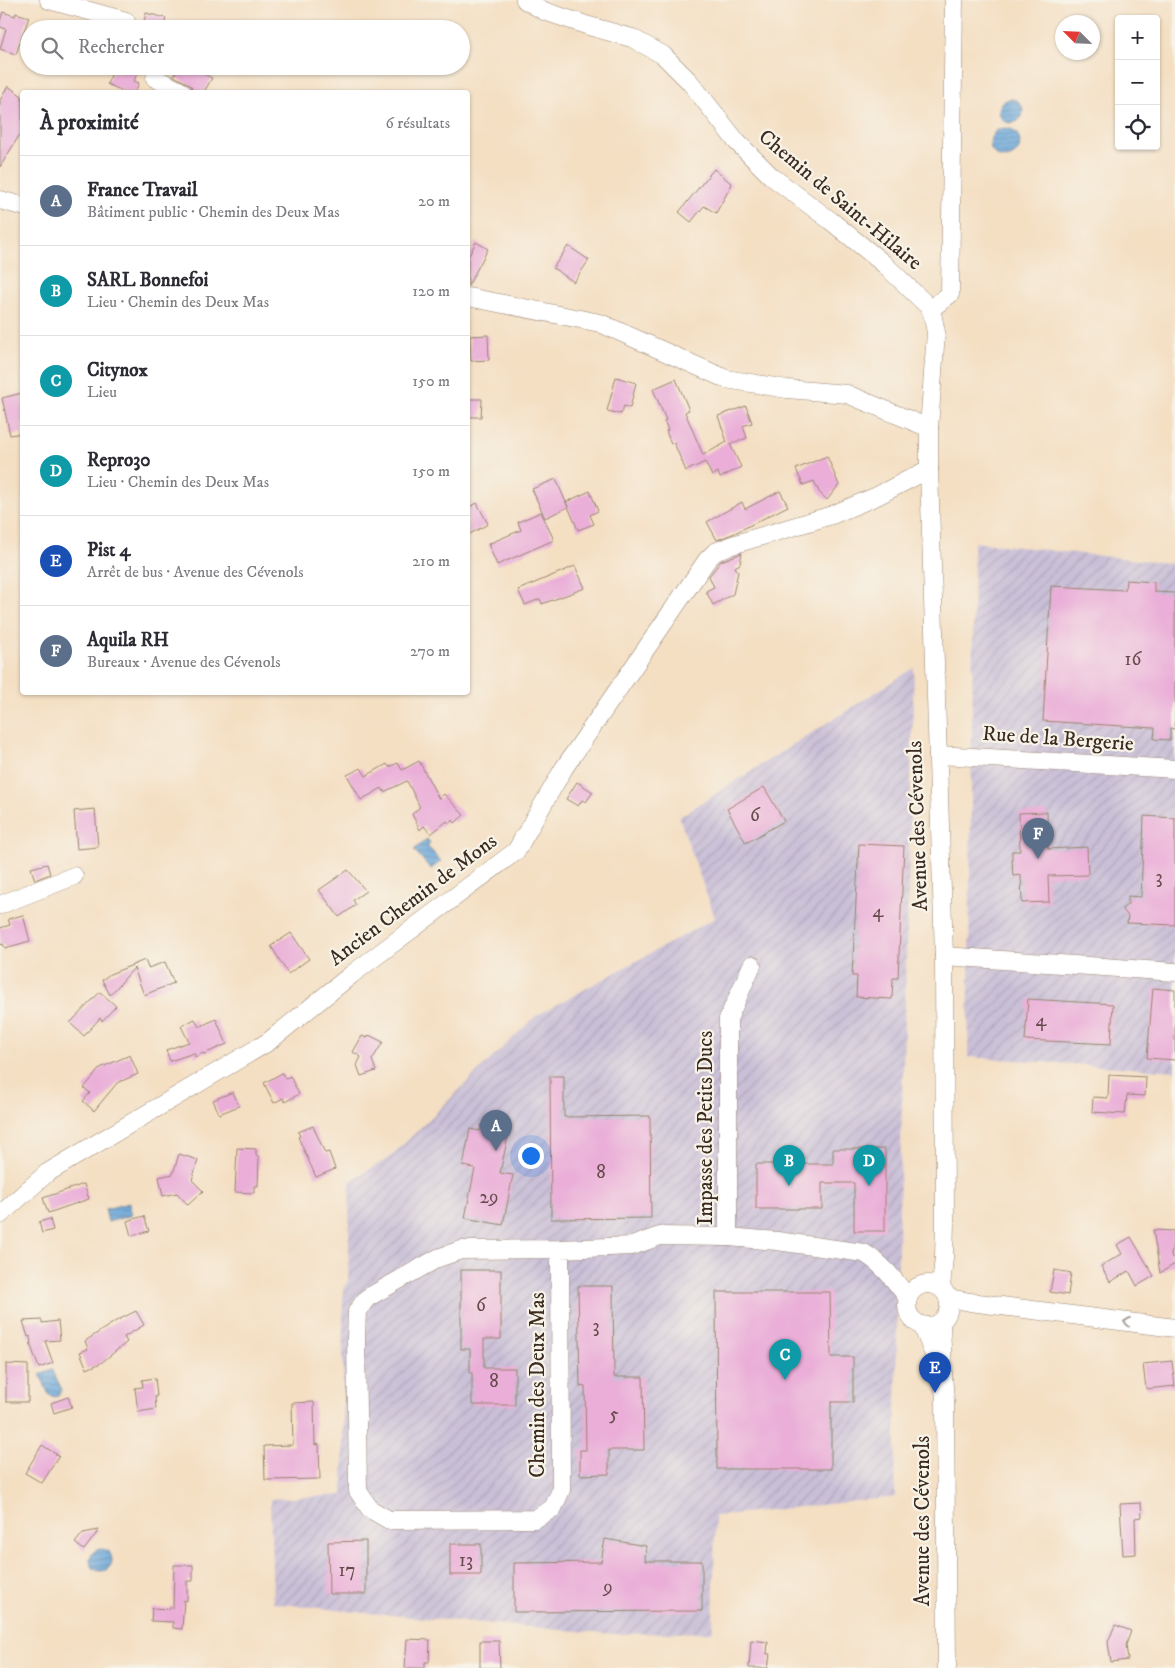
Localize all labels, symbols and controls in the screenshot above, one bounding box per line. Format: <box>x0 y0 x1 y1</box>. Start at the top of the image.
north arrow <box>1055 15 1100 60</box>
map controls <box>1115 15 1160 150</box>
button: + <box>1115 15 1160 60</box>
search box <box>20 20 470 75</box>
icon: search <box>38 34 66 62</box>
text: Rechercher <box>78 36 164 59</box>
button: − <box>1115 60 1160 105</box>
button: locate <box>1115 105 1160 150</box>
text: À proximité <box>40 110 139 136</box>
text: 6 résultats <box>385 113 450 133</box>
street label: Chemin de Saint-Hilaire <box>753 124 927 276</box>
text: France Travail <box>87 179 197 202</box>
text: A <box>51 191 61 211</box>
text: 20 m <box>418 191 450 211</box>
text: Bâtiment public · Chemin des Deux Mas <box>87 202 340 222</box>
text: SARL Bonnefoi <box>87 269 209 292</box>
text: B <box>51 281 61 301</box>
text: 120 m <box>412 281 450 301</box>
text: Lieu · Chemin des Deux Mas <box>87 292 269 312</box>
text: Citynox <box>87 359 148 382</box>
text: C <box>51 371 61 391</box>
text: 150 m <box>412 371 450 391</box>
text: Lieu <box>87 382 117 402</box>
text: Repro30 <box>87 449 151 472</box>
text: D <box>50 461 62 481</box>
text: 150 m <box>412 461 450 481</box>
text: Lieu · Chemin des Deux Mas <box>87 472 269 492</box>
text: Pist 4 <box>87 539 130 562</box>
text: E <box>50 551 62 571</box>
text: 210 m <box>412 551 450 571</box>
text: Arrêt de bus · Avenue des Cévenols <box>87 562 304 582</box>
text: Aquila RH <box>87 629 169 652</box>
text: F <box>51 641 61 661</box>
text: 270 m <box>410 641 450 661</box>
house number: 16 <box>1125 648 1143 671</box>
text: Bureaux · Avenue des Cévenols <box>87 652 281 672</box>
street label: Rue de la Bergerie <box>982 721 1135 757</box>
street label: Avenue des Cévenols <box>902 740 934 912</box>
house number: 6 <box>750 804 761 827</box>
pin: F <box>1022 818 1054 859</box>
street label: Ancien Chemin de Mons <box>324 828 502 972</box>
house number: 3 <box>1155 866 1163 889</box>
house number: 4 <box>873 900 885 923</box>
house number: 4 <box>1036 1009 1048 1032</box>
street label: Impasse des Petits Ducs <box>693 1031 719 1225</box>
pin: A <box>480 1110 512 1151</box>
your location <box>518 1143 544 1169</box>
pin: B <box>773 1145 805 1186</box>
pin: D <box>853 1145 885 1186</box>
house number: 8 <box>596 1161 606 1184</box>
house number: 29 <box>480 1186 498 1209</box>
street label: Chemin des Deux Mas <box>525 1292 551 1478</box>
house number: 6 <box>476 1294 487 1317</box>
house number: 3 <box>592 1315 600 1338</box>
one-way arrow <box>1122 1317 1130 1328</box>
pin: C <box>769 1339 801 1380</box>
pin: E <box>919 1352 951 1393</box>
house number: 8 <box>489 1370 499 1393</box>
house number: 5 <box>609 1403 619 1426</box>
street label: Avenue des Cévenols <box>910 1436 936 1606</box>
house number: 13 <box>459 1549 473 1572</box>
house number: 17 <box>339 1559 356 1582</box>
house number: 9 <box>602 1576 613 1599</box>

